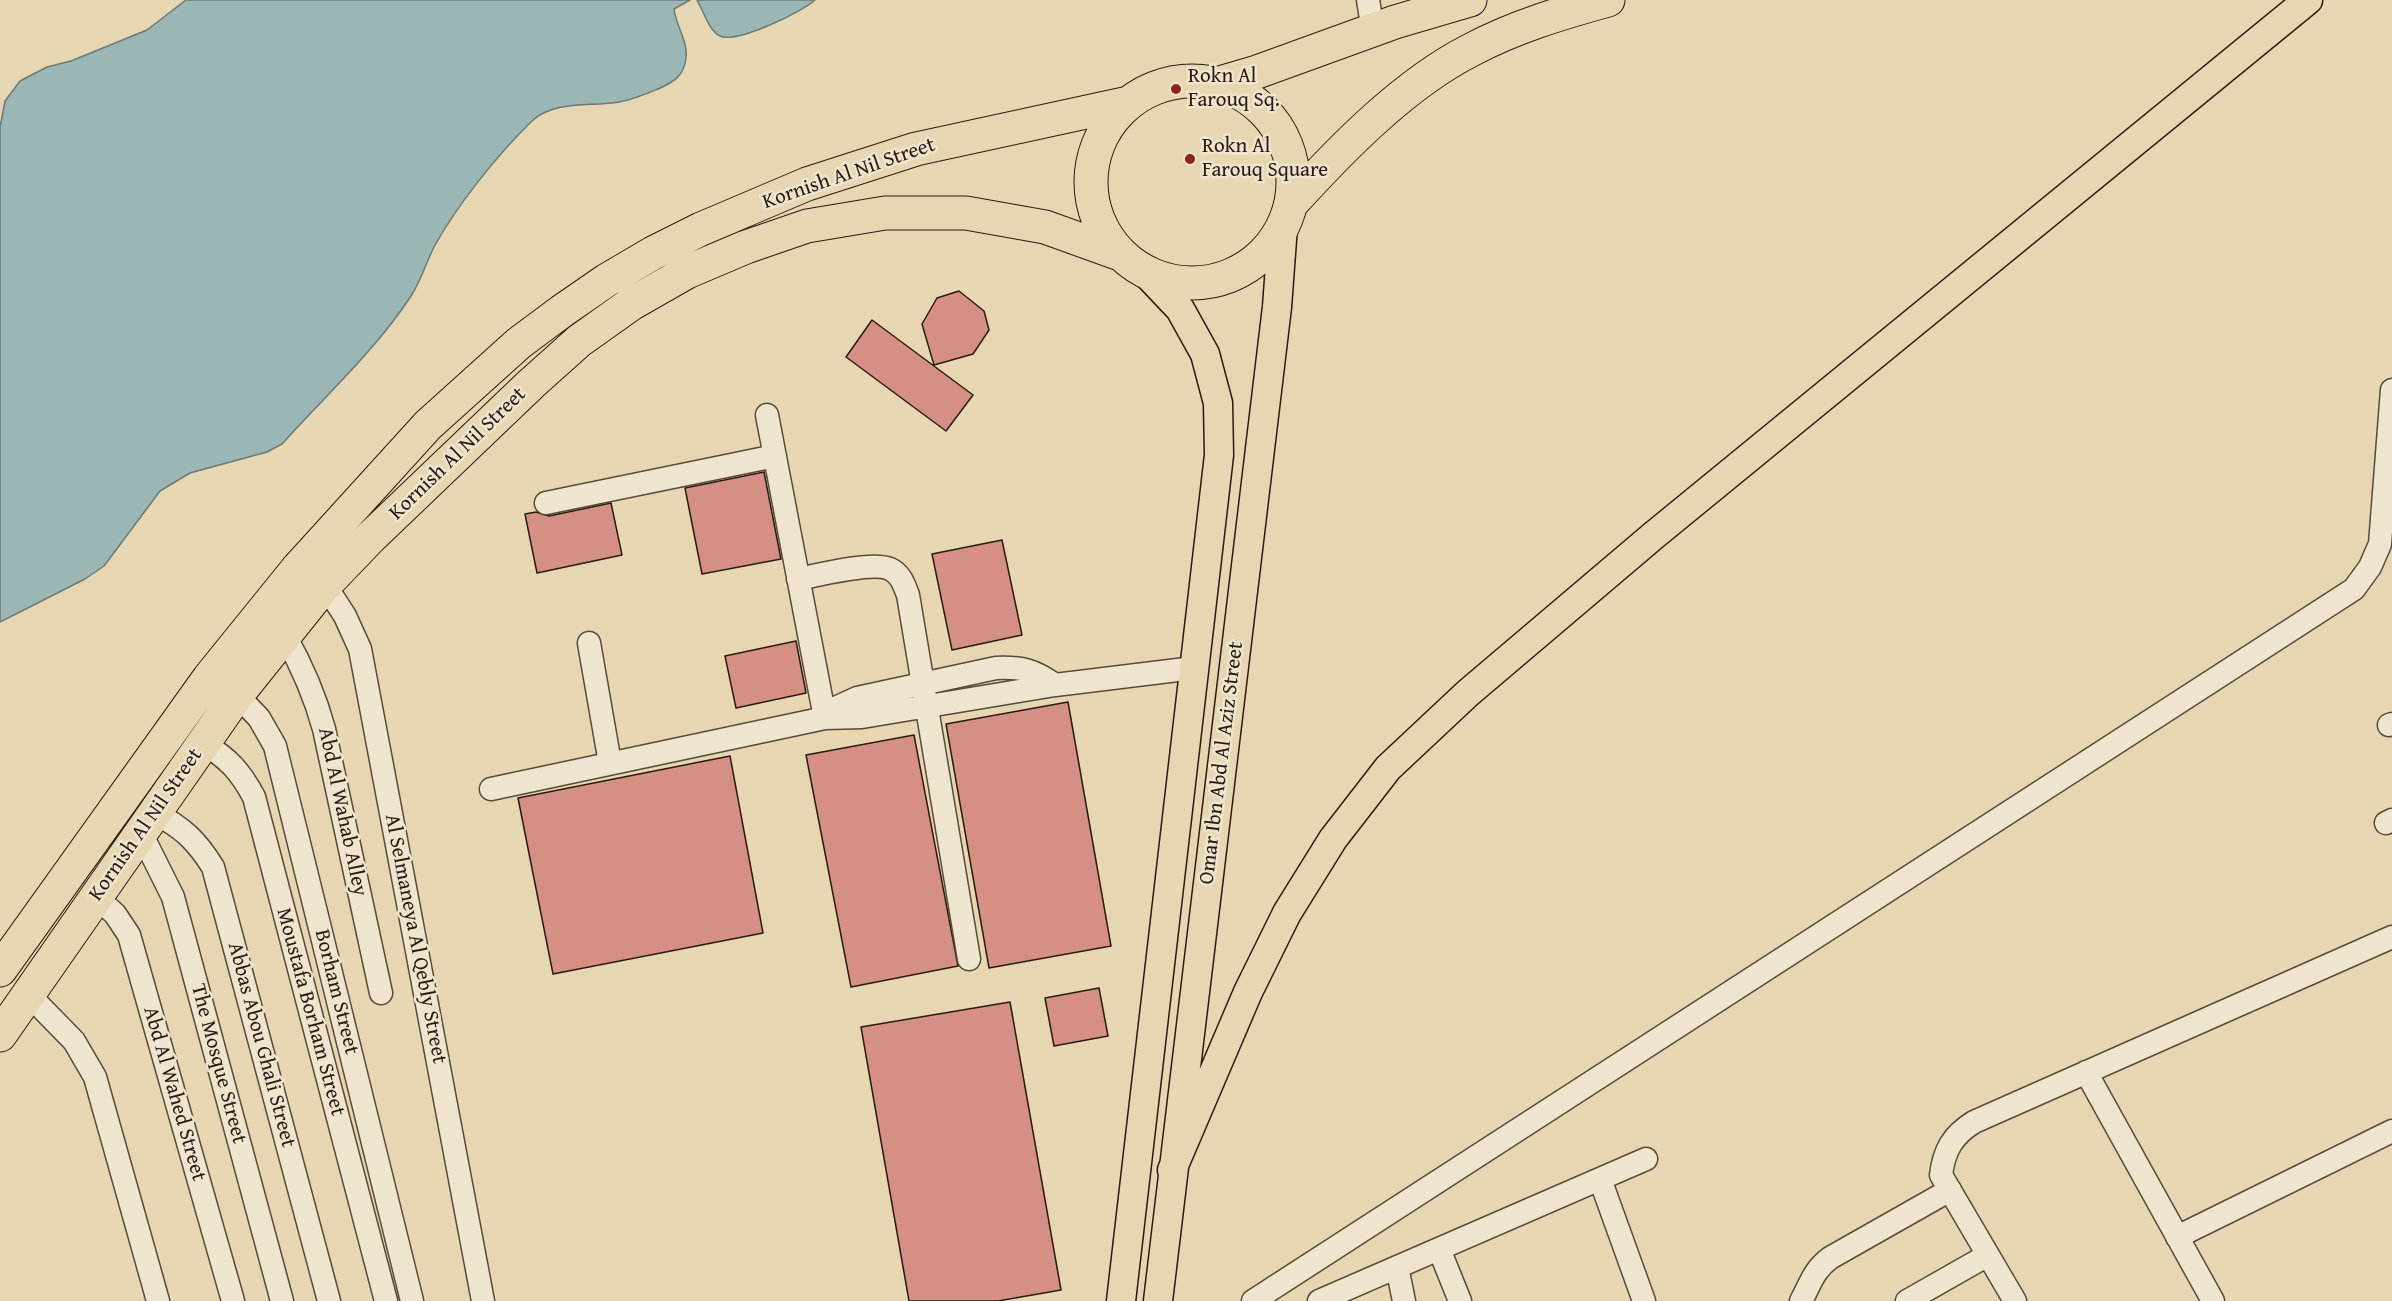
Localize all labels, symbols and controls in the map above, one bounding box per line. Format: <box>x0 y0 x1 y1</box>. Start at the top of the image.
place label: Rokn Al Farouq Sq. <box>1188 64 1280 114</box>
marker: Rokn Al Farouq Sq. <box>1169 82 1183 96</box>
street label: Kornish Al Nil Street <box>759 133 939 215</box>
place label: Rokn Al Farouq Square <box>1202 134 1328 184</box>
marker: Rokn Al Farouq Square <box>1183 152 1197 166</box>
street label: Kornish Al Nil Street <box>384 382 532 526</box>
street label: Omar Ibn Abd Al Aziz Street <box>1195 640 1249 886</box>
street label: Abd Al Wahab Alley <box>312 725 372 899</box>
street label: Kornish Al Nil Street <box>84 744 208 906</box>
street label: Al Selmaneya Al Qebly Street <box>378 812 452 1066</box>
street label: Moustafa Borham Street <box>270 905 350 1119</box>
street label: Borham Street <box>308 927 364 1057</box>
street label: Abbas Abou Ghali Street <box>221 940 301 1150</box>
street label: The Mosque Street <box>185 981 251 1147</box>
street label: Abd Al Wahed Street <box>137 1004 211 1184</box>

